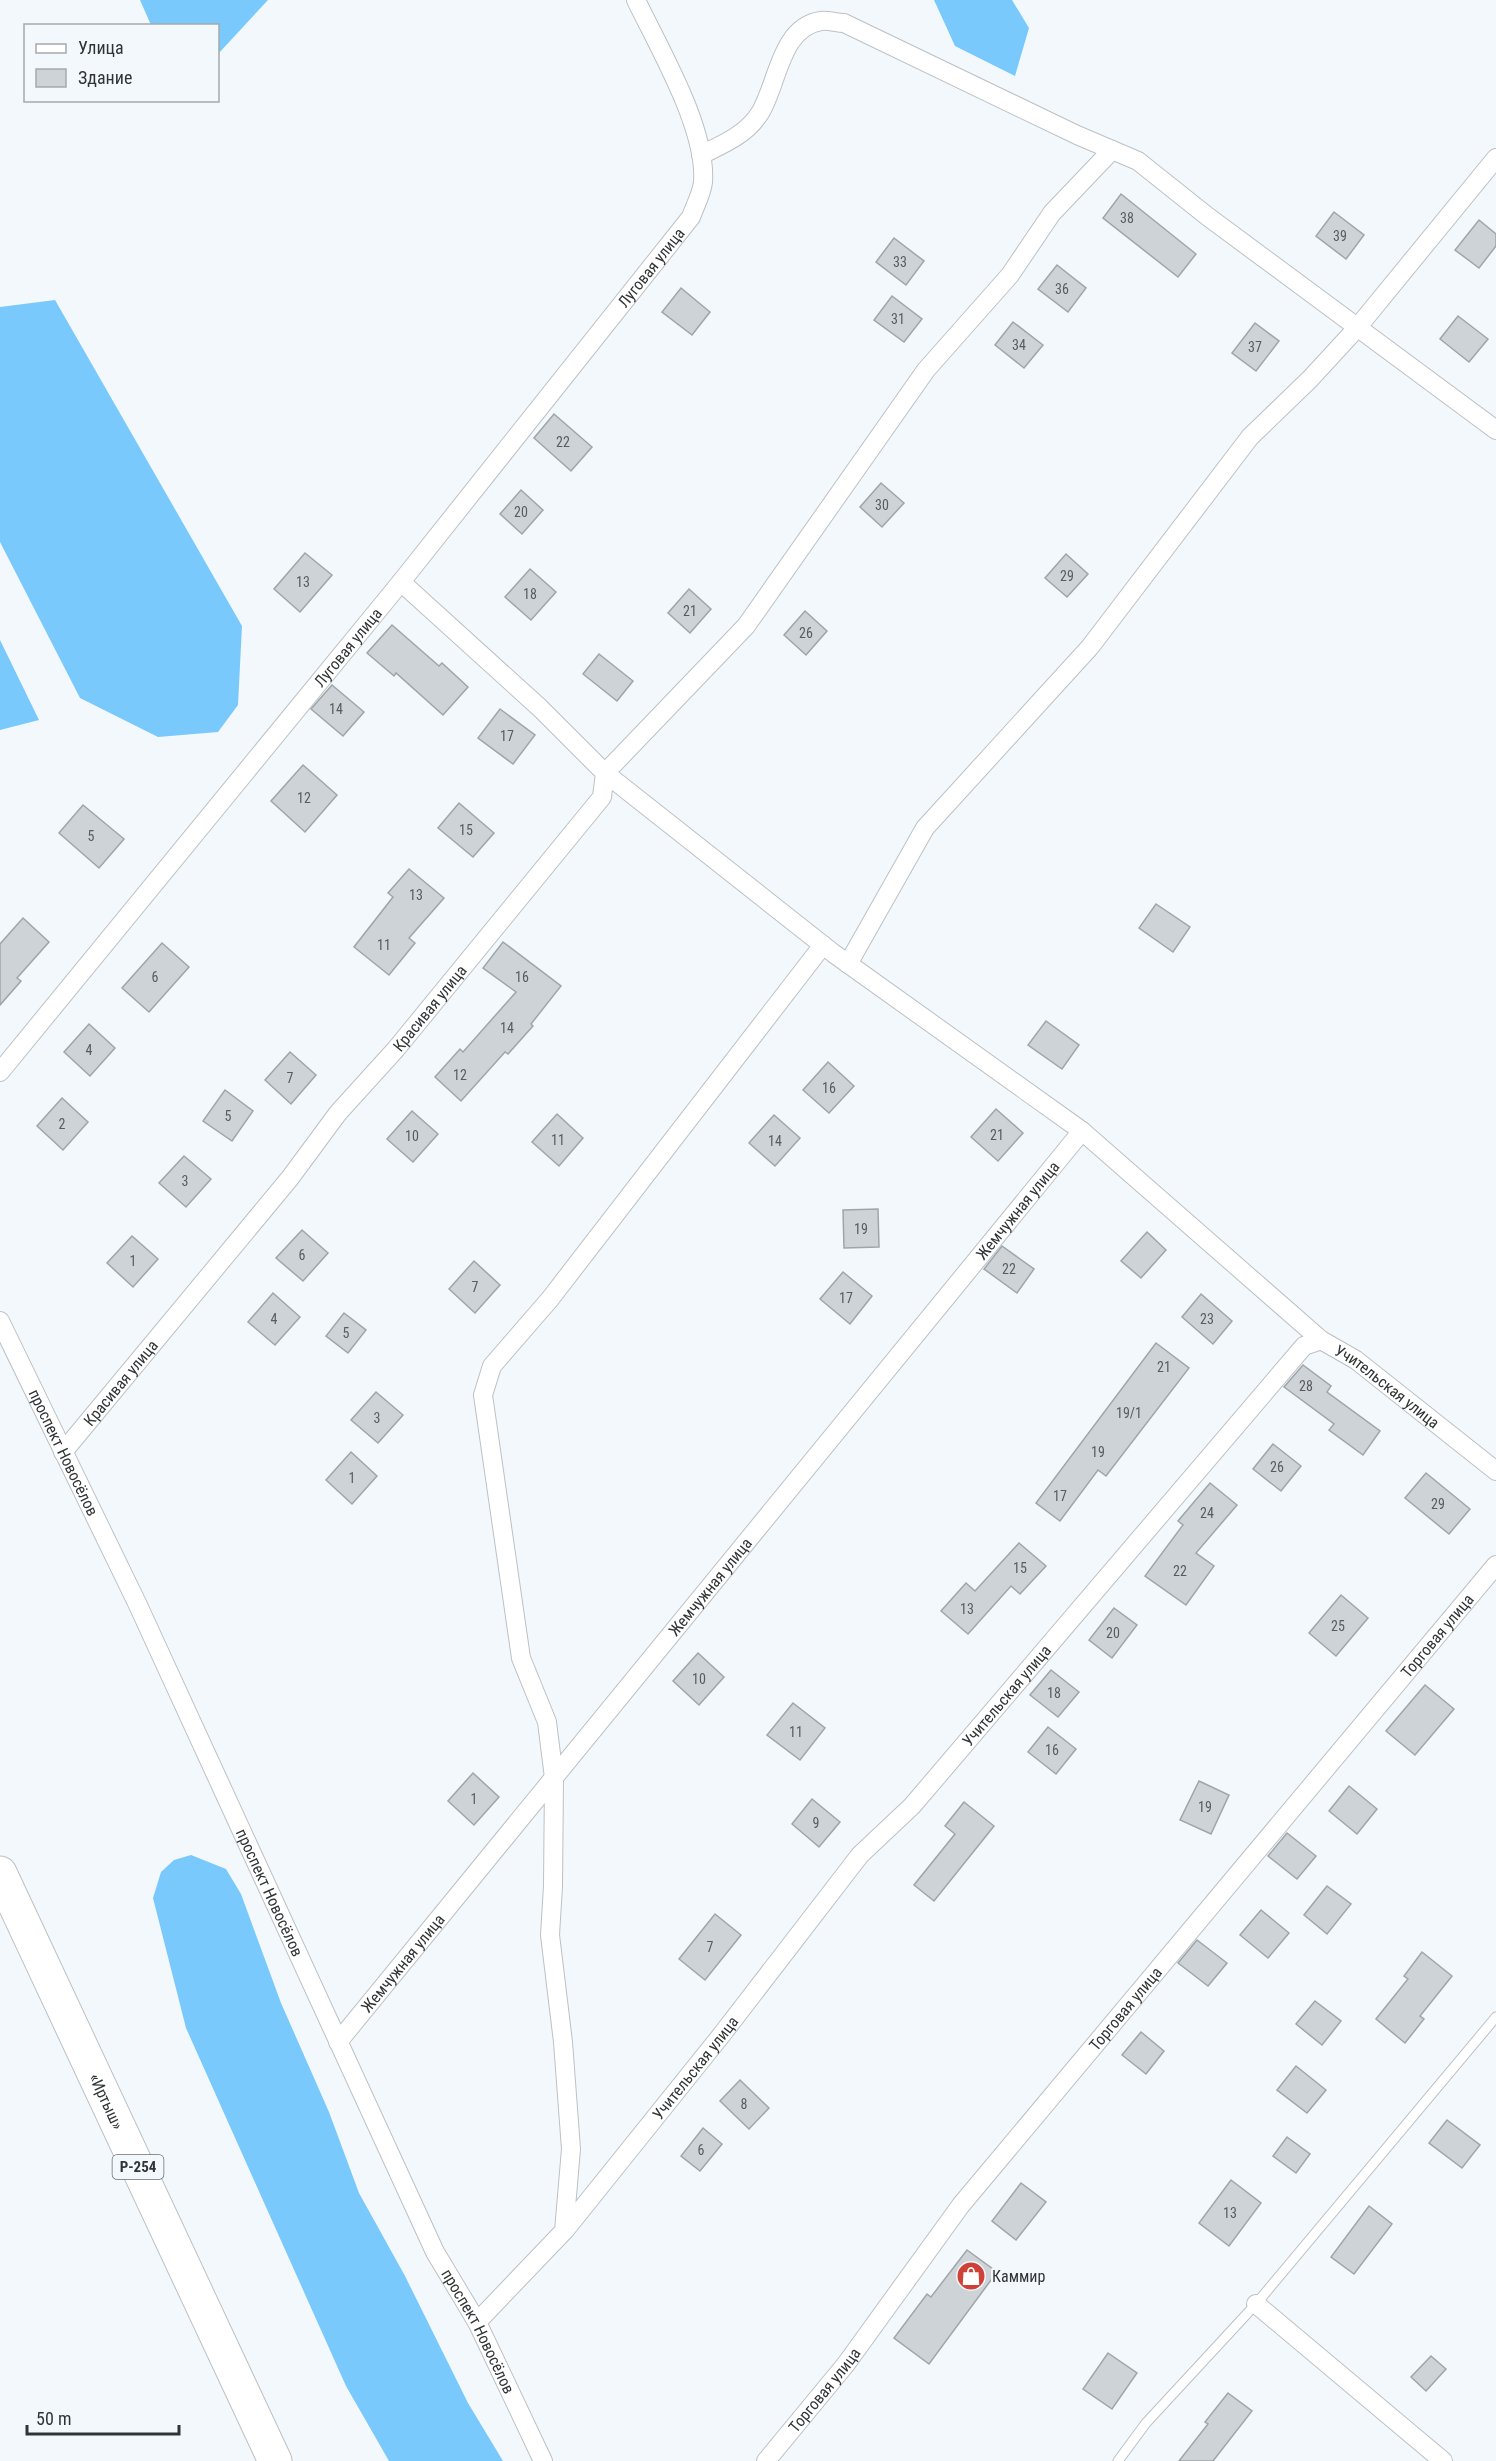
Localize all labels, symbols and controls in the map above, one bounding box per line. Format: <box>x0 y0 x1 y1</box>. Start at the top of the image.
legend <box>24 24 219 102</box>
text: Улица <box>78 37 124 58</box>
text: Здание <box>78 67 132 88</box>
house number: 38 <box>1120 210 1134 226</box>
street label: Луговая улица <box>614 224 689 311</box>
house number: 39 <box>1333 228 1347 244</box>
house number: 33 <box>893 254 907 270</box>
house number: 36 <box>1055 281 1069 297</box>
house number: 31 <box>891 311 905 327</box>
house number: 34 <box>1012 337 1026 353</box>
house number: 37 <box>1248 339 1262 355</box>
house number: 22 <box>556 434 570 450</box>
house number: 30 <box>875 497 889 513</box>
house number: 20 <box>514 504 528 520</box>
house number: 29 <box>1060 568 1074 584</box>
house number: 13 <box>296 574 310 590</box>
house number: 18 <box>523 586 537 602</box>
house number: 21 <box>683 603 697 619</box>
street label: Луговая улица <box>310 604 386 691</box>
house number: 26 <box>799 625 813 641</box>
house number: 14 <box>329 701 343 717</box>
house number: 17 <box>500 728 514 744</box>
house number: 12 <box>297 790 311 806</box>
house number: 15 <box>459 822 473 838</box>
house number: 5 <box>88 828 95 844</box>
house number: 13 <box>409 887 423 903</box>
house number: 11 <box>377 937 391 953</box>
street label: Красивая улица <box>389 961 471 1055</box>
house number: 6 <box>152 969 159 985</box>
house number: 16 <box>515 969 529 985</box>
house number: 14 <box>500 1020 514 1036</box>
house number: 4 <box>86 1042 93 1058</box>
house number: 12 <box>453 1067 467 1083</box>
house number: 7 <box>287 1070 294 1086</box>
house number: 16 <box>822 1080 836 1096</box>
house number: 5 <box>225 1108 232 1124</box>
house number: 2 <box>59 1116 66 1132</box>
house number: 21 <box>990 1127 1004 1143</box>
house number: 10 <box>405 1128 419 1144</box>
house number: 11 <box>551 1132 565 1148</box>
house number: 14 <box>768 1133 782 1149</box>
street label: Жемчужная улица <box>972 1158 1063 1263</box>
house number: 3 <box>182 1173 188 1189</box>
house number: 19 <box>854 1221 868 1237</box>
house number: 6 <box>299 1247 306 1263</box>
house number: 1 <box>130 1253 136 1269</box>
house number: 22 <box>1002 1261 1016 1277</box>
house number: 7 <box>472 1279 479 1295</box>
house number: 17 <box>839 1290 853 1306</box>
house number: 4 <box>271 1311 278 1327</box>
house number: 23 <box>1200 1311 1214 1327</box>
house number: 5 <box>343 1325 350 1341</box>
street label: Красивая улица <box>80 1336 162 1430</box>
street label: Учительская улица <box>1331 1341 1443 1433</box>
house number: 21 <box>1157 1359 1171 1375</box>
house number: 28 <box>1299 1378 1313 1394</box>
street label: проспект Новосёлов <box>25 1386 102 1519</box>
house number: 19/1 <box>1116 1405 1142 1421</box>
house number: 3 <box>374 1410 380 1426</box>
house number: 19 <box>1091 1444 1105 1460</box>
house number: 26 <box>1270 1459 1284 1475</box>
house number: 1 <box>349 1470 355 1486</box>
house number: 17 <box>1053 1488 1067 1504</box>
house number: 29 <box>1431 1496 1445 1512</box>
house number: 24 <box>1200 1505 1214 1521</box>
street label: Жемчужная улица <box>665 1534 756 1640</box>
house number: 15 <box>1013 1560 1027 1576</box>
house number: 22 <box>1173 1563 1187 1579</box>
street label: Торговая улица <box>1397 1590 1478 1682</box>
house number: 13 <box>960 1601 974 1617</box>
house number: 25 <box>1331 1618 1345 1634</box>
house number: 20 <box>1106 1625 1120 1641</box>
street label: Учительская улица <box>958 1641 1055 1750</box>
house number: 10 <box>692 1671 706 1687</box>
house number: 18 <box>1047 1685 1061 1701</box>
house number: 11 <box>789 1724 803 1740</box>
house number: 16 <box>1045 1742 1059 1758</box>
house number: 1 <box>471 1791 477 1807</box>
house number: 19 <box>1198 1799 1212 1815</box>
house number: 9 <box>813 1815 819 1831</box>
street label: проспект Новосёлов <box>232 1826 307 1960</box>
street label: Жемчужная улица <box>357 1910 449 2016</box>
house number: 7 <box>707 1939 714 1955</box>
street label: Торговая улица <box>1085 1963 1166 2055</box>
street label: Учительская улица <box>648 2013 742 2123</box>
street label: «Иртыш» <box>85 2070 128 2133</box>
house number: 8 <box>741 2096 748 2112</box>
house number: 6 <box>698 2142 705 2158</box>
road number: Р-254 <box>112 2155 164 2179</box>
house number: 13 <box>1223 2205 1237 2221</box>
shop icon: Каммир <box>955 2260 987 2292</box>
street label: проспект Новосёлов <box>437 2265 519 2397</box>
place label: Каммир <box>992 2267 1045 2286</box>
street label: Торговая улица <box>785 2344 865 2436</box>
scale bar <box>27 2398 178 2436</box>
text: 50 m <box>36 2408 71 2429</box>

